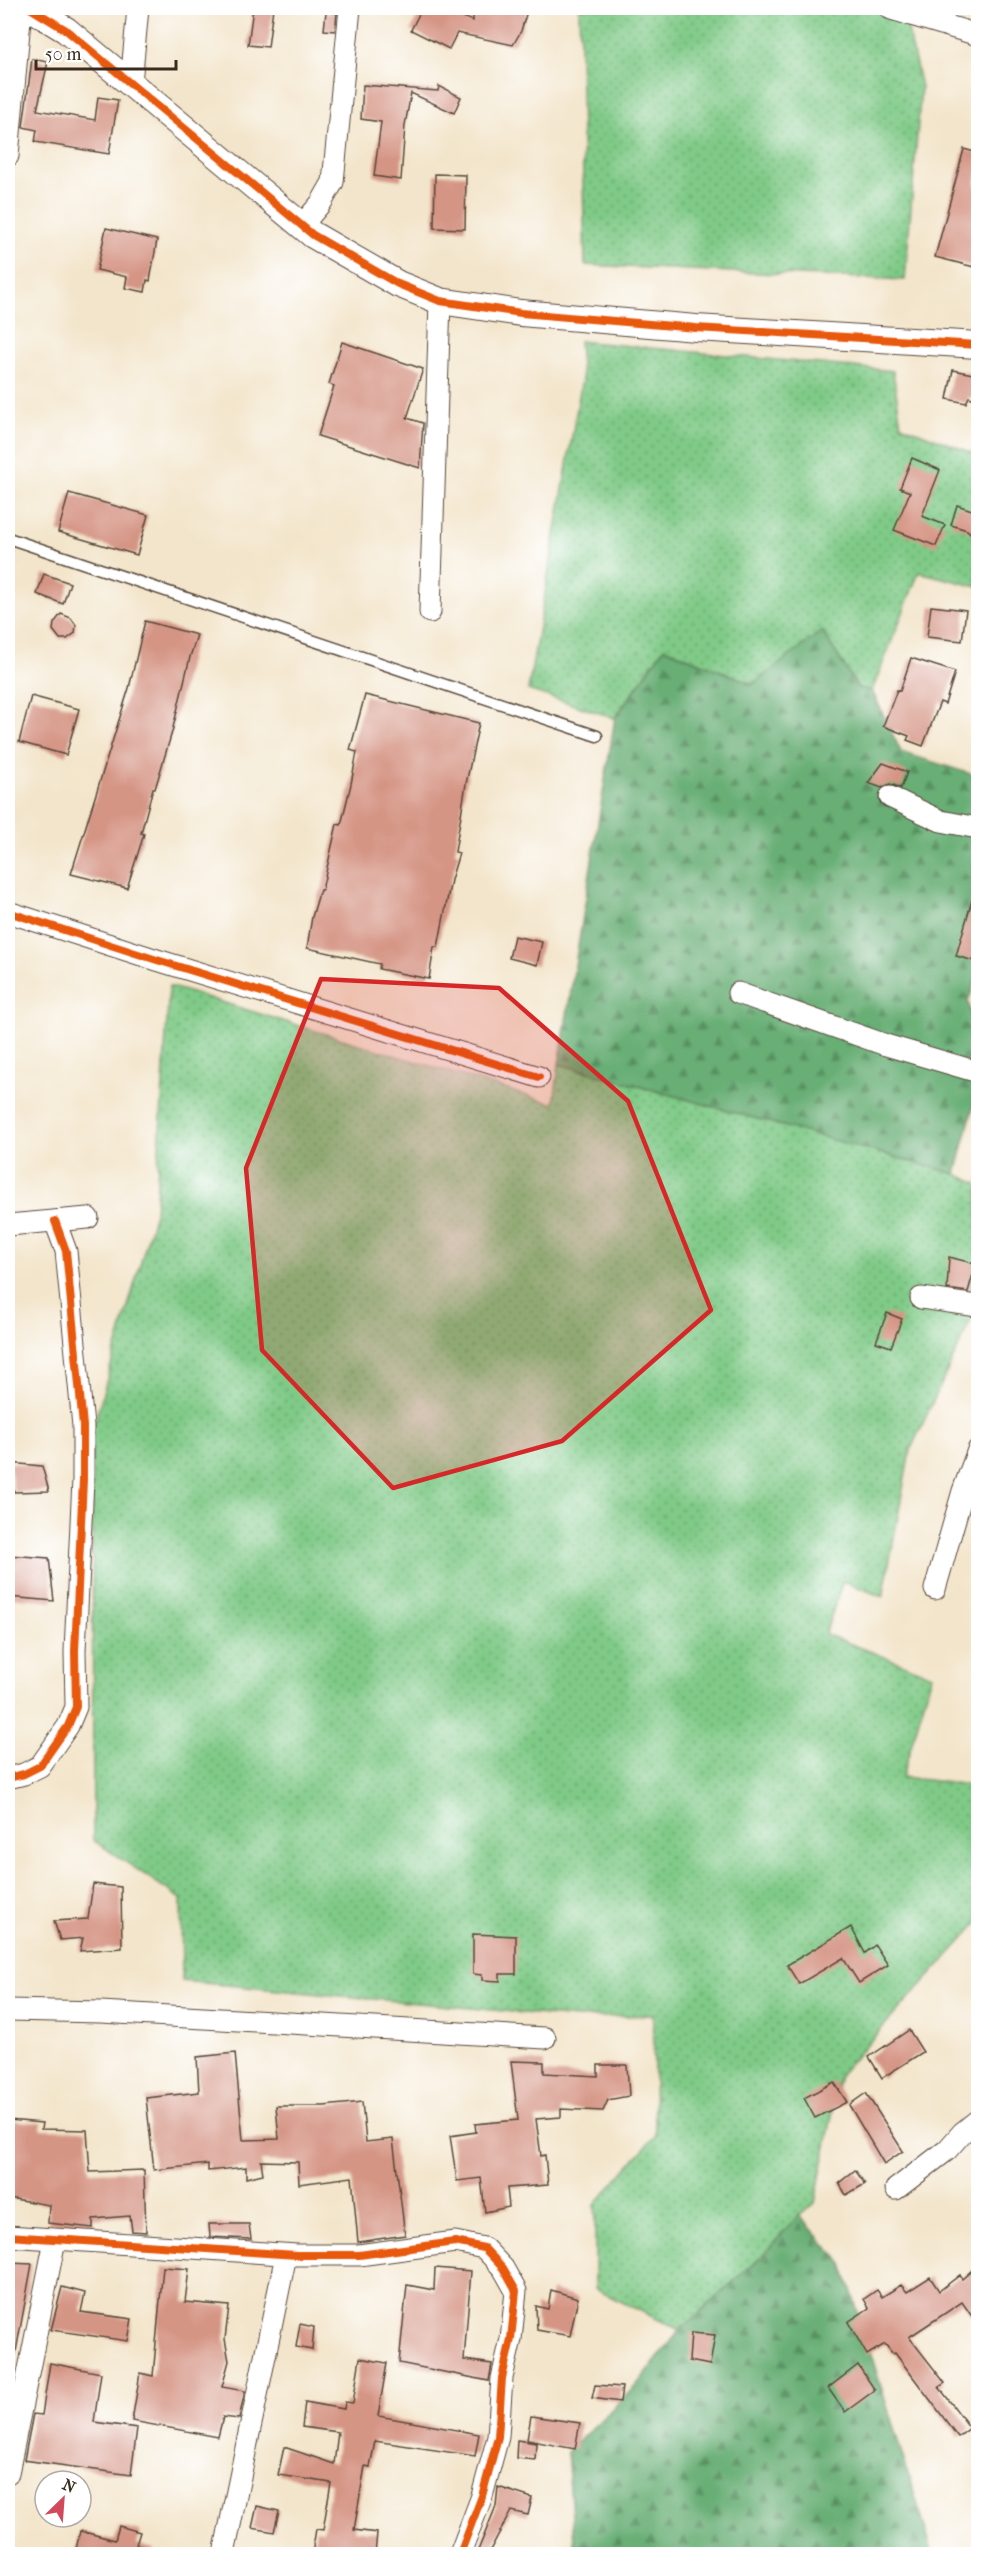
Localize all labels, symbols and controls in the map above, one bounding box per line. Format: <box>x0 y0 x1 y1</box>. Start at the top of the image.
scale bar <box>36 33 176 71</box>
text: 50 m <box>45 44 82 65</box>
north arrow <box>33 2469 93 2529</box>
text: N <box>60 2475 79 2497</box>

